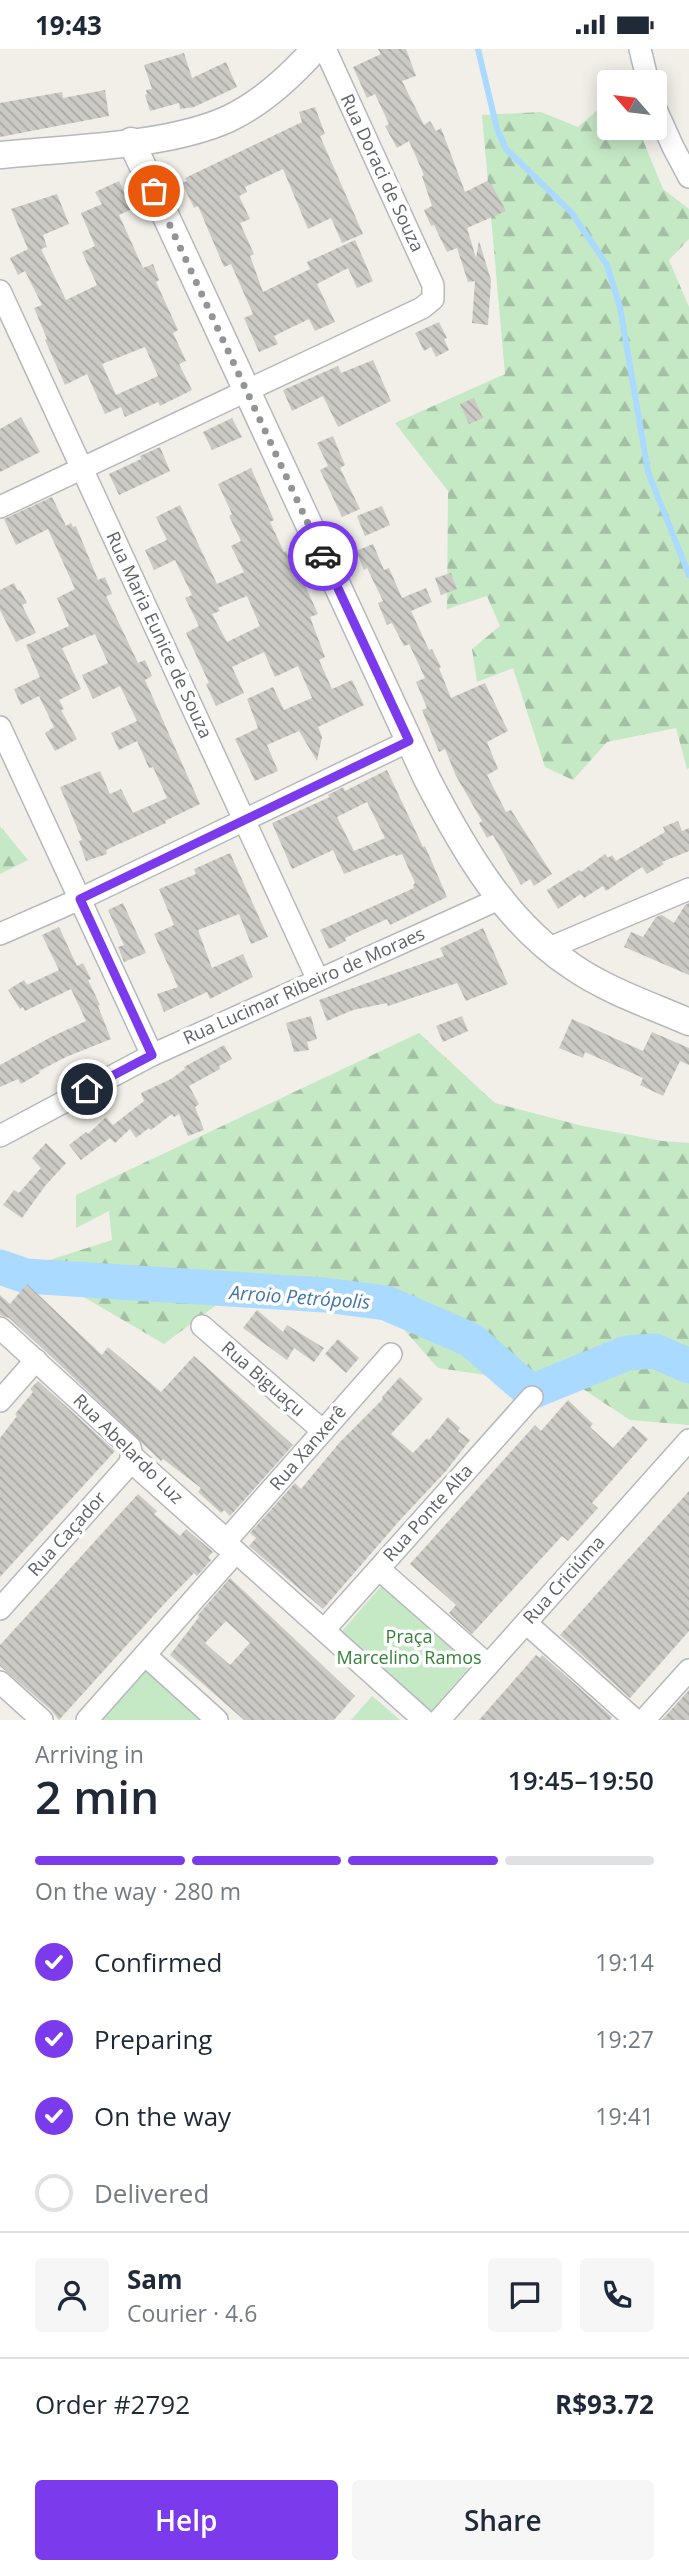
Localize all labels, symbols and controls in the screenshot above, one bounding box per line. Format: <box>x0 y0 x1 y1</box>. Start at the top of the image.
text: 19:43 <box>35 7 102 43</box>
north arrow <box>597 70 667 140</box>
map controls <box>597 70 667 140</box>
street label: Rua Doraci de Souza <box>336 90 430 256</box>
pin <box>124 161 184 221</box>
icon: bag <box>135 172 173 210</box>
courier <box>288 521 358 591</box>
street label: Rua Maria Eunice de Souza <box>101 527 218 742</box>
icon: car <box>304 537 342 575</box>
street label: Rua Lucimar Ribeiro de Moraes <box>179 921 428 1049</box>
pin <box>57 1059 117 1119</box>
icon: home <box>68 1070 106 1108</box>
water label: Arroio Petrópolis <box>227 1279 371 1315</box>
street label: Rua Biguaçu <box>217 1335 311 1421</box>
street label: Rua Abelardo Luz <box>68 1388 189 1509</box>
street label: Rua Xanxerê <box>264 1400 351 1495</box>
street label: Rua Ponte Alta <box>377 1459 477 1566</box>
street label: Rua Caçador <box>22 1485 111 1581</box>
street label: Rua Criciúma <box>517 1530 609 1629</box>
park label: Praça Marcelino Ramos <box>336 1624 482 1669</box>
text: Arriving in <box>35 1738 144 1770</box>
text: 19:45–19:50 <box>508 1762 654 1798</box>
text: 2 min <box>35 1765 159 1827</box>
text: On the way · 280 m <box>35 1875 241 1907</box>
icon: check <box>35 1943 73 1981</box>
text: Confirmed <box>94 1944 222 1980</box>
text: 19:14 <box>595 1946 654 1978</box>
icon: check <box>35 2020 73 2058</box>
text: Preparing <box>94 2021 212 2057</box>
text: 19:27 <box>595 2023 654 2055</box>
icon: check <box>35 2097 73 2135</box>
text: On the way <box>94 2098 231 2134</box>
text: 19:41 <box>595 2100 654 2132</box>
text: Delivered <box>94 2175 209 2211</box>
button: person <box>35 2258 109 2332</box>
button: chat <box>488 2258 562 2332</box>
button: phone <box>580 2258 654 2332</box>
text: Sam <box>127 2261 183 2297</box>
text: Courier · 4.6 <box>127 2297 257 2329</box>
text: Order #2792 <box>35 2386 190 2422</box>
text: R$93.72 <box>555 2386 654 2422</box>
button: Help <box>35 2480 338 2560</box>
button: Share <box>352 2480 654 2560</box>

